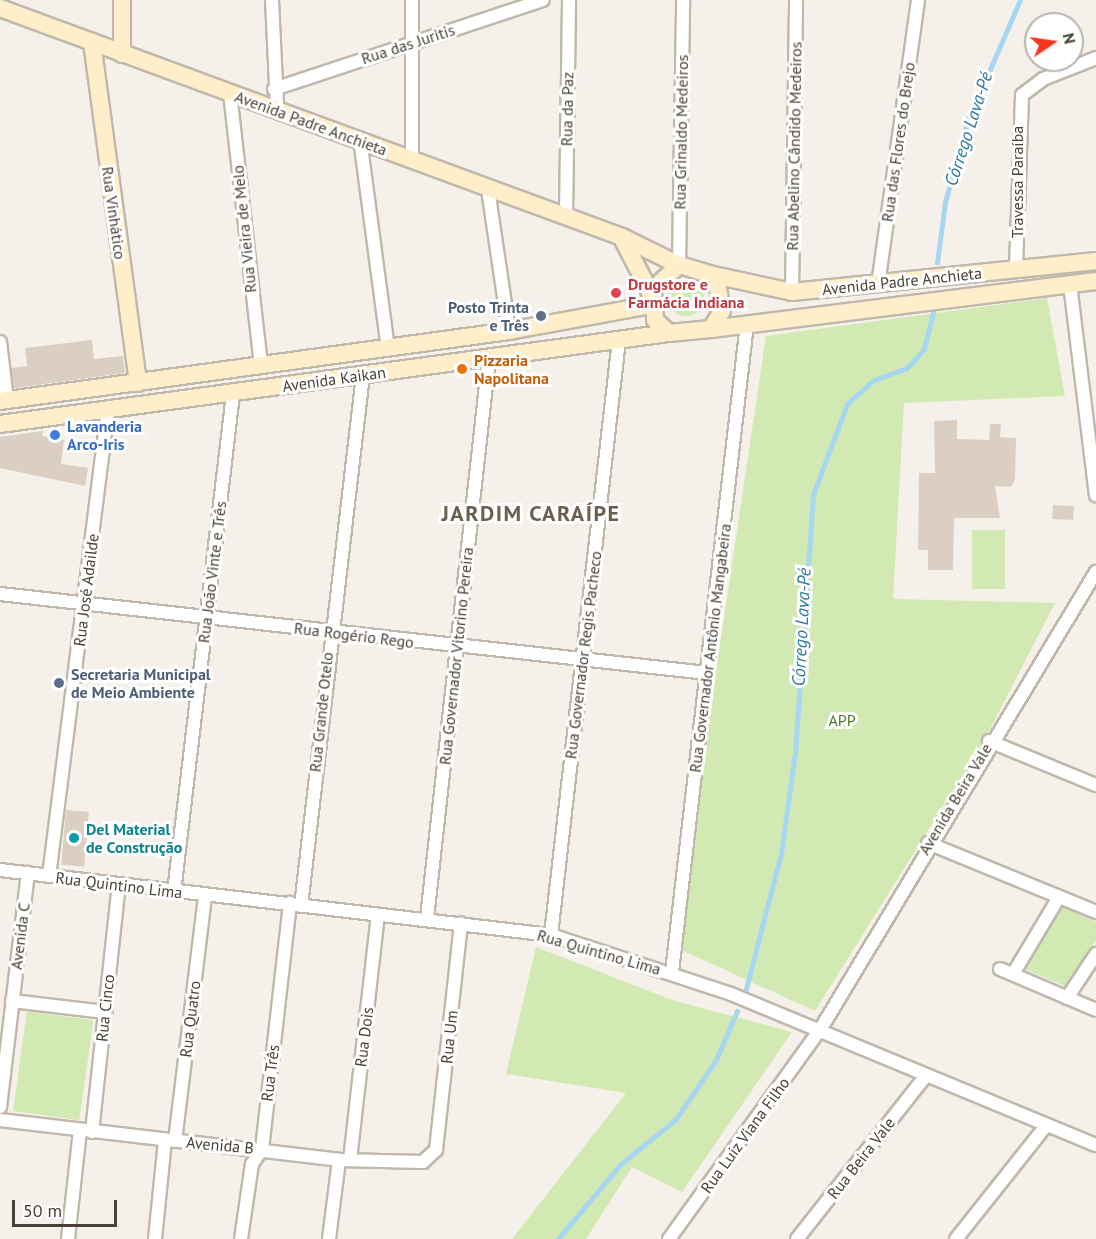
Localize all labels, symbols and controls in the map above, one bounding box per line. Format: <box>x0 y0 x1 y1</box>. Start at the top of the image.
north arrow <box>1024 12 1084 72</box>
street label: Rua das Juritis <box>359 20 457 68</box>
text: N <box>1059 31 1081 46</box>
street label: Rua Abelino Cândido Medeiros <box>783 41 805 251</box>
street label: Rua Grinaldo Medeiros <box>670 54 692 210</box>
street label: Rua das Flores do Brejo <box>877 61 919 223</box>
water label: Córrego Lava-Pé <box>940 69 998 189</box>
street label: Rua da Paz <box>557 72 577 146</box>
street label: Avenida Padre Anchieta <box>232 86 390 160</box>
street label: Travessa Paraíba <box>1007 126 1027 238</box>
street label: Rua Vieira de Melo <box>228 164 260 294</box>
street label: Rua Vinhático <box>98 165 130 261</box>
street label: Avenida Padre Anchieta <box>821 263 983 299</box>
place label: Drugstore e Farmácia Indiana <box>628 274 745 312</box>
marker: Drugstore e Farmácia Indiana <box>609 286 623 300</box>
place label: Posto Trinta e Três <box>447 297 529 335</box>
marker: Posto Trinta e Três <box>534 309 548 323</box>
place label: Pizzaria Napolitana <box>474 350 549 388</box>
street label: Avenida Kaikan <box>281 362 387 396</box>
marker: Pizzaria Napolitana <box>455 362 469 376</box>
place label: Lavanderia Arco-Iris <box>67 416 142 454</box>
marker: Lavanderia Arco-Iris <box>48 428 62 442</box>
street label: Rua João Vinte e Três <box>194 499 230 645</box>
district label: JARDIM CARAÍPE <box>441 501 621 527</box>
street label: Rua Governador Antônio Mangabeira <box>685 522 735 774</box>
street label: Rua José Adailde <box>70 532 102 648</box>
street label: Rua Governador Vitorino Pereira <box>435 546 477 766</box>
street label: Rua Governador Regis Pacheco <box>561 550 605 760</box>
water label: Córrego Lava-Pé <box>788 567 816 687</box>
street label: Rua Rogério Rego <box>293 618 415 652</box>
street label: Rua Grande Otelo <box>305 651 337 773</box>
place label: Secretaria Municipal de Meio Ambiente <box>71 664 211 702</box>
marker: Secretaria Municipal de Meio Ambiente <box>52 676 66 690</box>
park label: APP <box>828 710 856 730</box>
street label: Avenida Beira Vale <box>914 740 996 858</box>
place label: Del Material de Construção <box>86 819 182 857</box>
marker: Del Material de Construção <box>67 831 81 845</box>
street label: Rua Quintino Lima <box>55 868 183 902</box>
street label: Avenida C <box>6 901 34 971</box>
street label: Rua Quintino Lima <box>535 925 663 979</box>
street label: Rua Cinco <box>92 973 118 1043</box>
street label: Rua Quatro <box>176 980 204 1058</box>
street label: Rua Dois <box>351 1006 377 1068</box>
street label: Rua Um <box>437 1009 461 1065</box>
street label: Rua Três <box>257 1043 283 1103</box>
street label: Rua Luiz Viana Filho <box>696 1073 794 1197</box>
street label: Rua Beira Vale <box>823 1113 899 1203</box>
street label: Avenida B <box>185 1132 255 1158</box>
scale bar <box>15 1188 120 1226</box>
text: 50 m <box>23 1199 62 1222</box>

